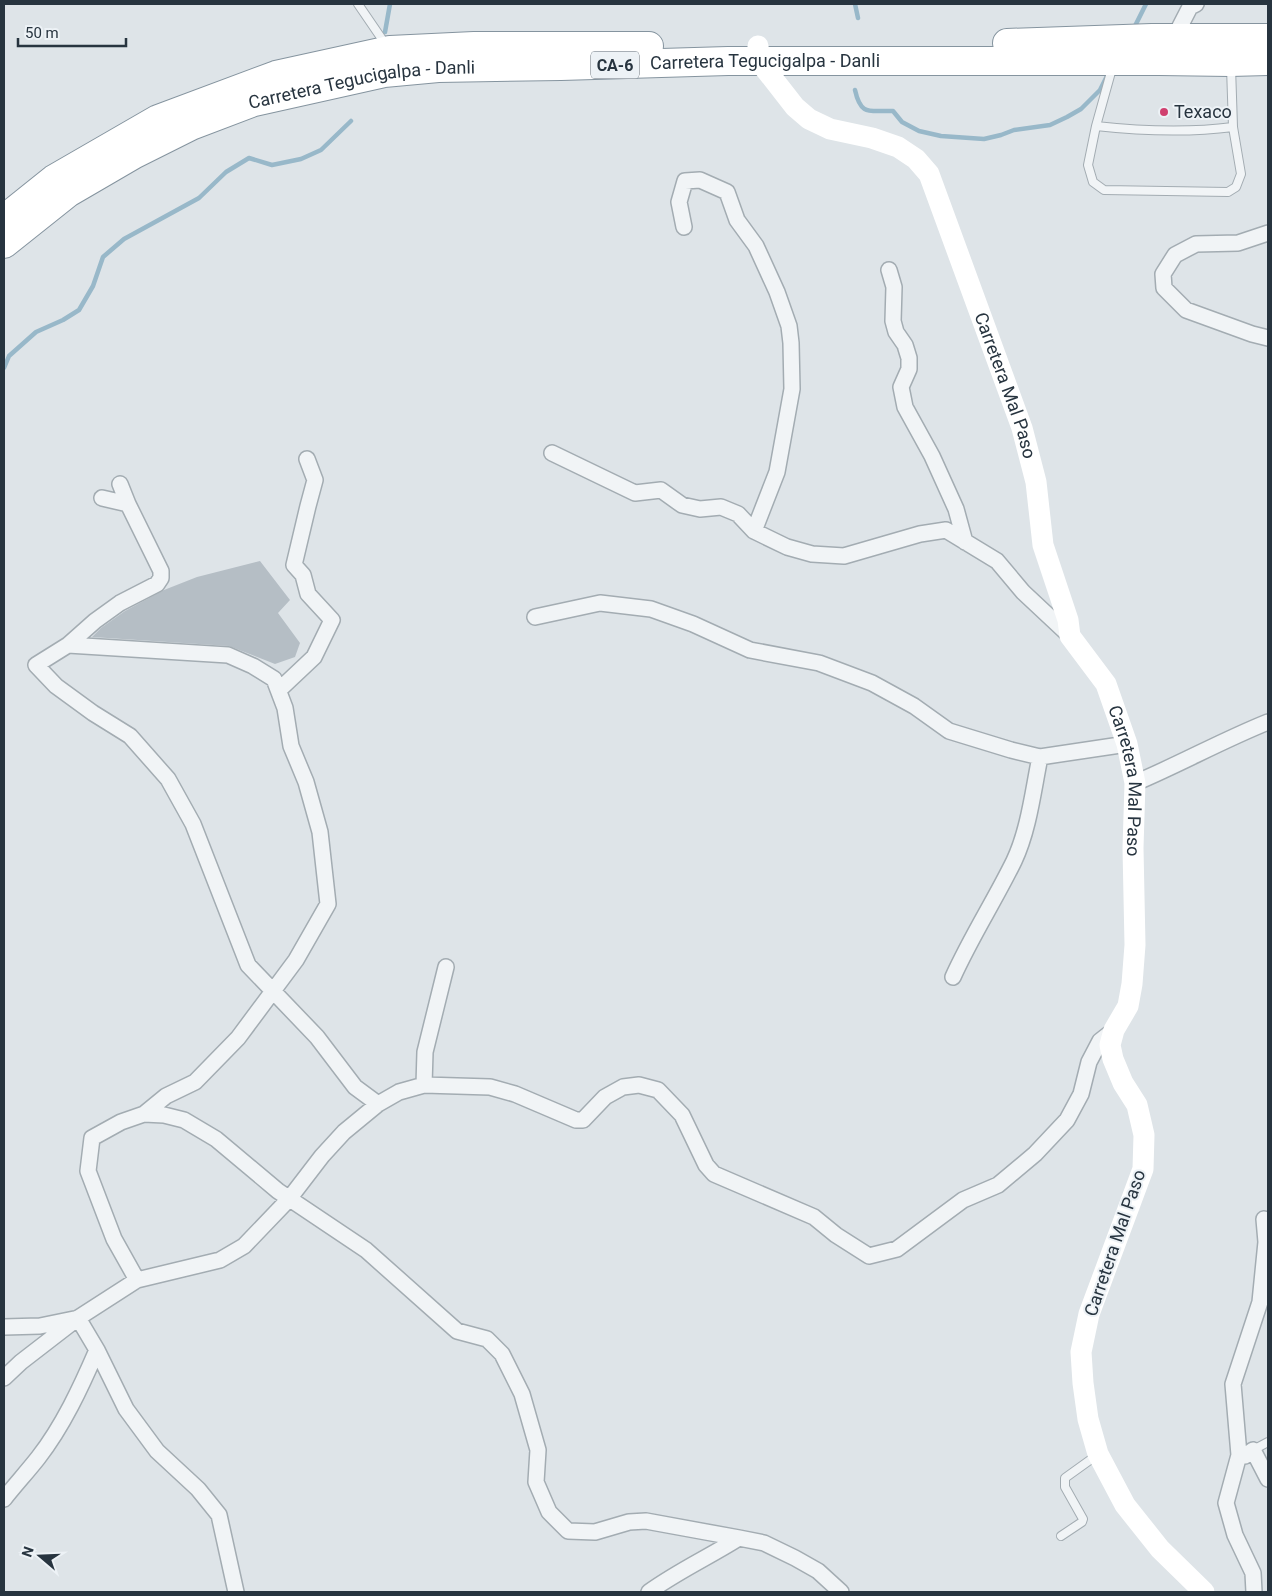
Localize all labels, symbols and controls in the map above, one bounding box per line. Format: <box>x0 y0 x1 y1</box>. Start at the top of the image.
scale bar <box>18 15 125 47</box>
text: 50 m <box>25 24 59 42</box>
street label: Carretera Tegucigalpa - Danli <box>650 50 880 73</box>
road number: CA-6 <box>591 52 639 78</box>
street label: Carretera Tegucigalpa - Danli <box>246 56 475 113</box>
place label: Texaco <box>1174 101 1232 122</box>
marker: Texaco <box>1158 106 1170 118</box>
street label: Carretera Mal Paso <box>971 309 1040 461</box>
street label: Carretera Mal Paso <box>1104 702 1146 857</box>
street label: Carretera Mal Paso <box>1080 1167 1149 1319</box>
north arrow <box>15 1531 65 1581</box>
text: N <box>19 1544 37 1559</box>

